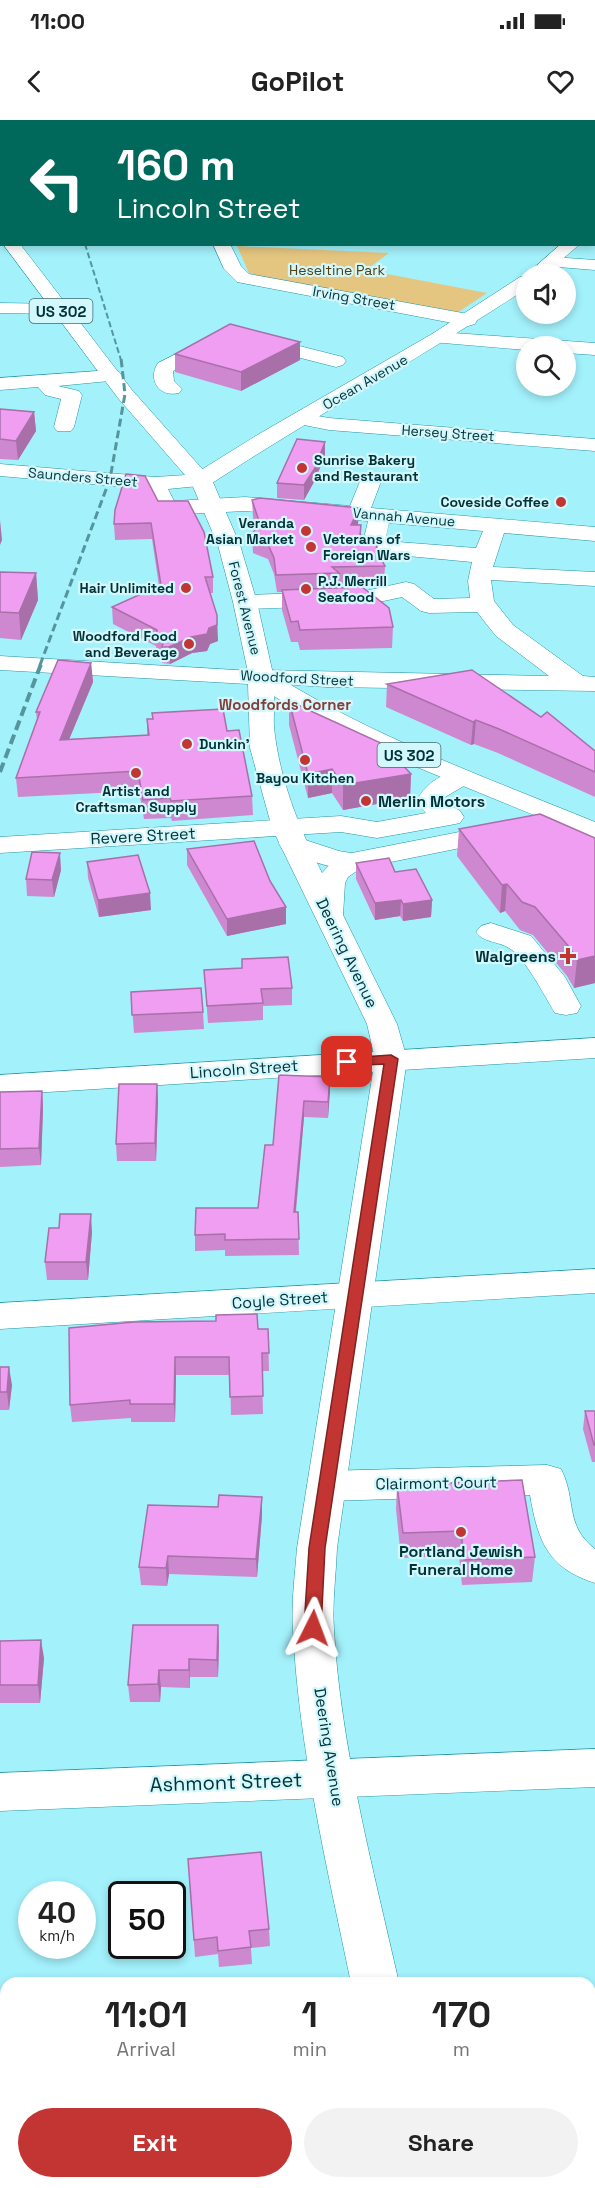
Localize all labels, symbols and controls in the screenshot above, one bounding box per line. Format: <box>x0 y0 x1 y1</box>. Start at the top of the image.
text: 11:00 <box>30 7 85 35</box>
text: GoPilot <box>251 64 344 99</box>
icon: back <box>18 65 51 98</box>
icon: heart <box>544 65 577 98</box>
text: 160 m <box>117 139 236 192</box>
icon: left <box>18 144 96 222</box>
text: Lincoln Street <box>117 191 300 226</box>
park label: Heseltine Park <box>289 261 385 279</box>
map controls <box>516 264 576 396</box>
button: sound <box>516 264 576 324</box>
street label: Irving Street <box>311 282 397 314</box>
road number: US 302 <box>29 299 92 323</box>
button: search <box>516 336 576 396</box>
street label: Ocean Avenue <box>319 350 411 414</box>
street label: Hersey Street <box>401 421 495 445</box>
place label: Sunrise Bakery and Restaurant <box>314 451 419 485</box>
marker: Sunrise Bakery and Restaurant <box>295 461 309 475</box>
street label: Saunders Street <box>28 463 138 491</box>
place label: Coveside Coffee <box>440 493 549 511</box>
marker: Coveside Coffee <box>554 495 568 509</box>
street label: Vannah Avenue <box>352 504 456 530</box>
place label: Veranda Asian Market <box>206 514 294 548</box>
marker: Veranda Asian Market <box>299 524 313 538</box>
place label: Veterans of Foreign Wars <box>323 530 410 564</box>
marker: Veterans of Foreign Wars <box>304 540 318 554</box>
street label: Forest Avenue <box>225 559 265 657</box>
place label: P.J. Merrill Seafood <box>318 572 387 606</box>
place label: Hair Unlimited <box>80 579 174 597</box>
marker: Hair Unlimited <box>179 581 193 595</box>
marker: P.J. Merrill Seafood <box>299 582 313 596</box>
place label: Woodford Food and Beverage <box>73 627 177 661</box>
marker: Woodford Food and Beverage <box>182 637 196 651</box>
street label: Woodford Street <box>240 666 354 690</box>
district label: Woodfords Corner <box>219 695 351 714</box>
place label: Dunkin' <box>199 735 250 753</box>
marker: Dunkin' <box>180 737 194 751</box>
road number: US 302 <box>378 743 440 767</box>
marker: Bayou Kitchen <box>298 753 312 767</box>
marker: Artist and Craftsman Supply <box>129 766 143 780</box>
place label: Bayou Kitchen <box>256 769 354 787</box>
place label: Artist and Craftsman Supply <box>75 782 197 816</box>
place label: Merlin Motors <box>378 791 485 812</box>
marker: Merlin Motors <box>359 794 373 808</box>
street label: Revere Street <box>90 823 196 849</box>
street label: Deering Avenue <box>311 894 383 1012</box>
place label: Walgreens <box>475 946 556 967</box>
marker: Walgreens <box>561 949 575 963</box>
pin <box>321 1036 372 1087</box>
icon: arrive <box>330 1045 363 1078</box>
street label: Lincoln Street <box>189 1055 299 1083</box>
street label: Coyle Street <box>231 1286 329 1314</box>
street label: Clairmont Court <box>375 1471 497 1495</box>
marker: Portland Jewish Funeral Home <box>454 1525 468 1539</box>
place label: Portland Jewish Funeral Home <box>399 1541 523 1580</box>
position arrow <box>281 1596 345 1660</box>
street label: Deering Avenue <box>309 1686 349 1808</box>
street label: Ashmont Street <box>149 1766 303 1798</box>
speed limit sign: 50 <box>108 1881 186 1959</box>
text: 40 <box>38 1893 76 1932</box>
text: km/h <box>39 1926 75 1945</box>
text: 11:01 <box>105 1992 188 2038</box>
text: 1 <box>302 1992 318 2038</box>
text: 170 <box>432 1992 491 2038</box>
text: Arrival <box>117 2036 176 2062</box>
text: min <box>293 2036 327 2062</box>
text: m <box>453 2036 470 2062</box>
button: Exit <box>18 2108 292 2177</box>
button: Share <box>304 2108 578 2177</box>

